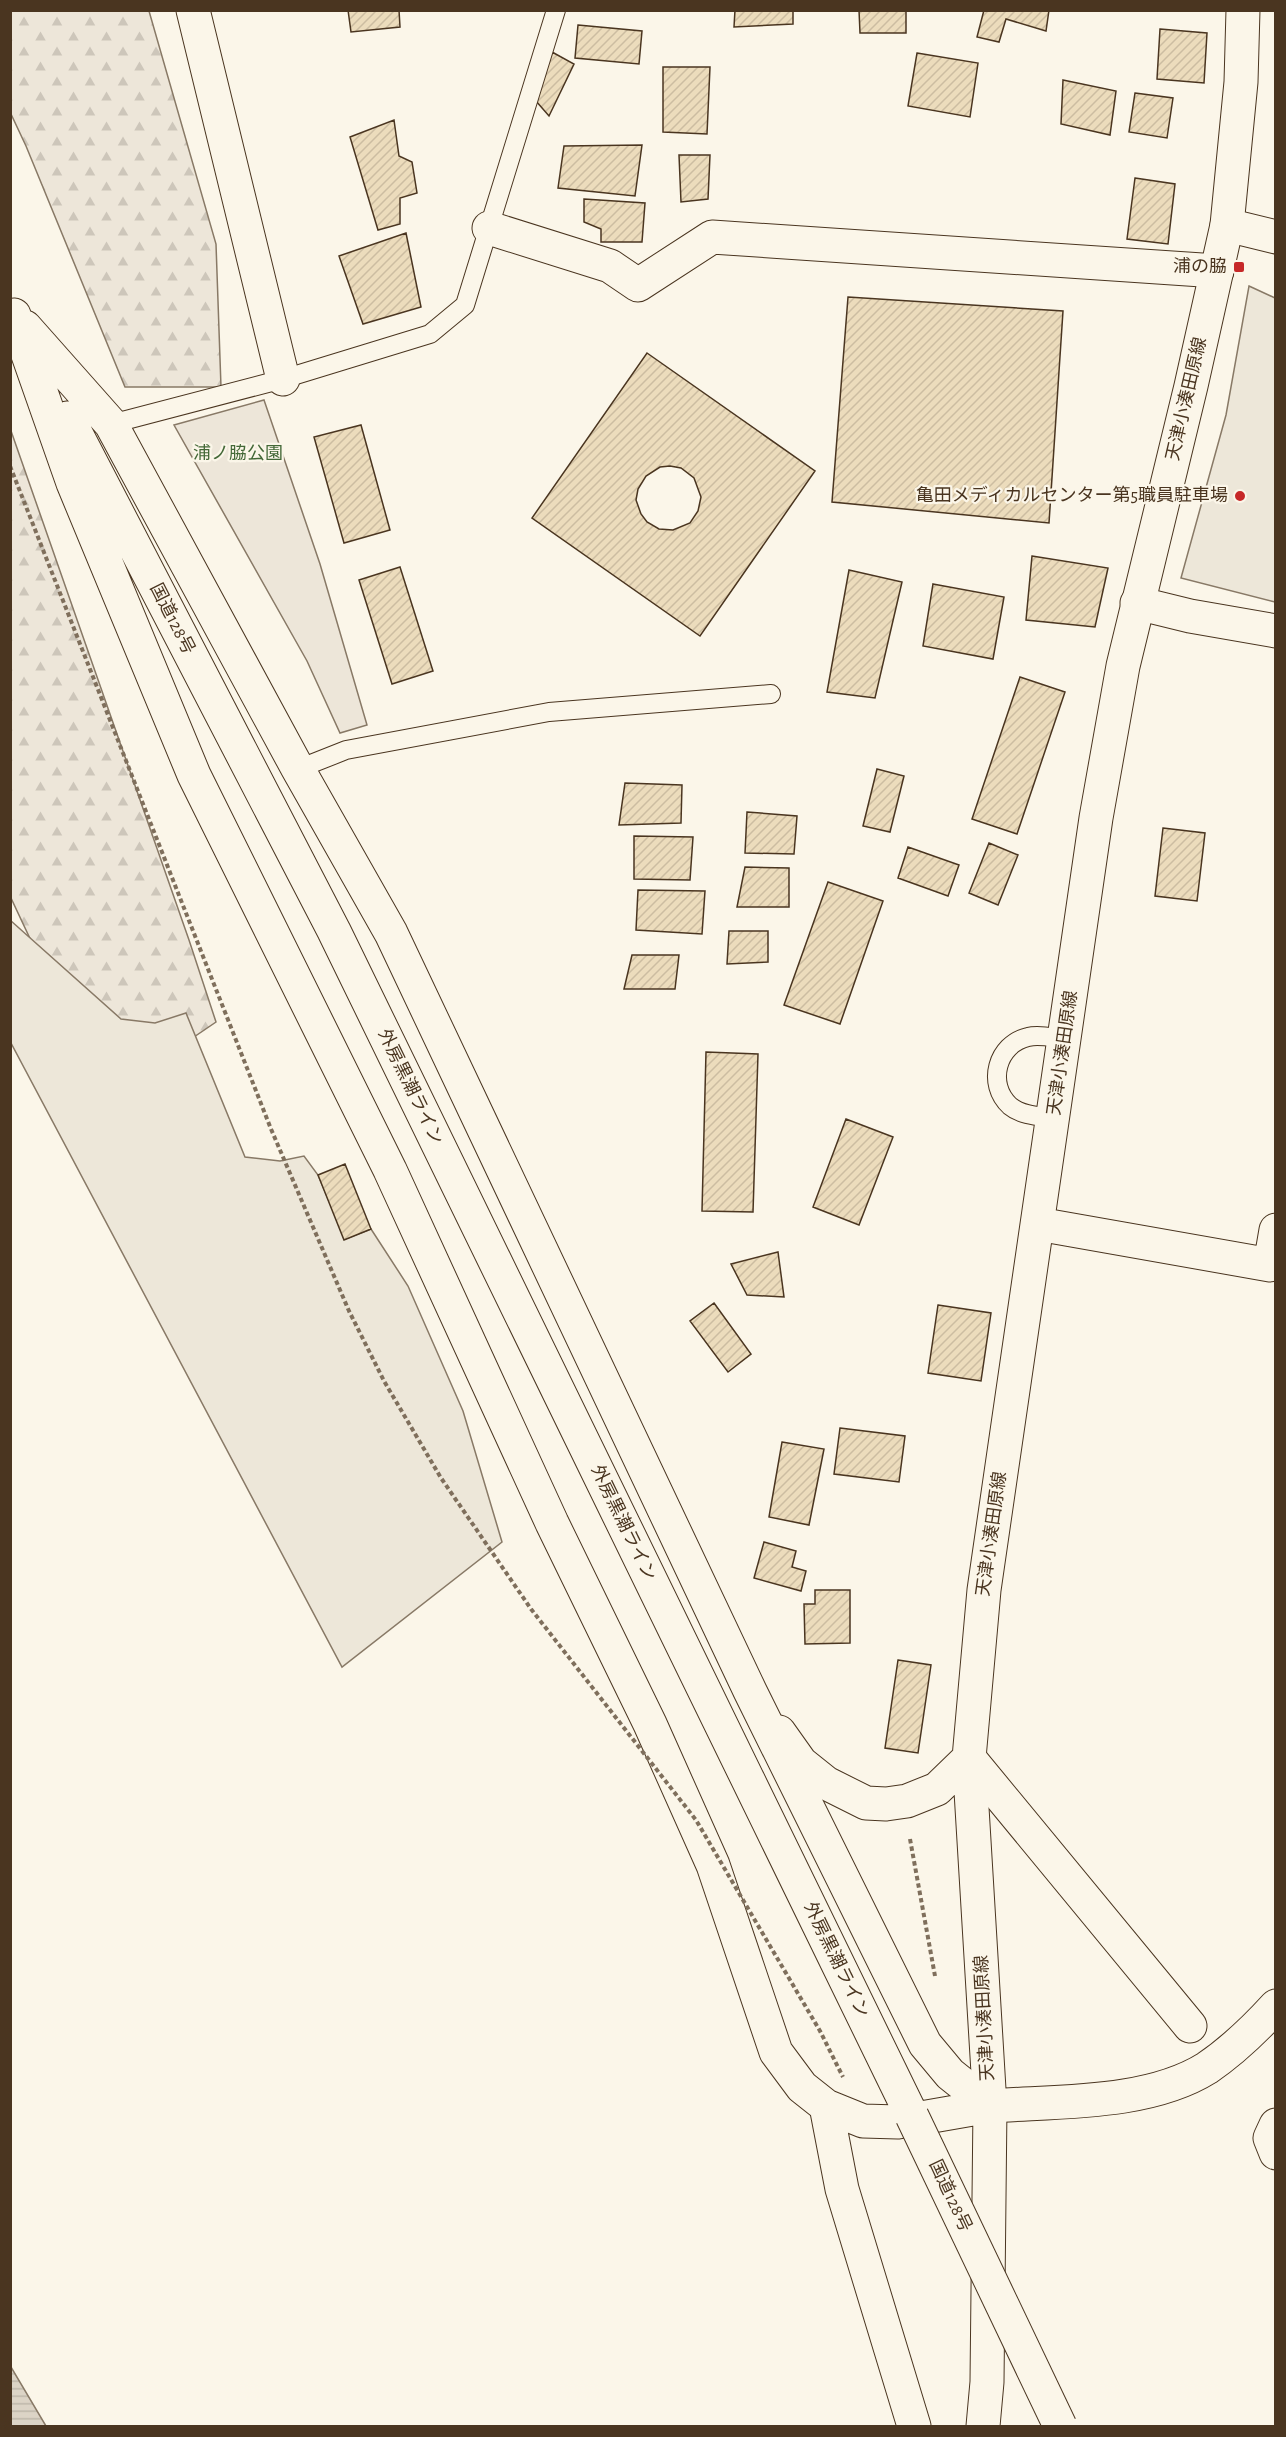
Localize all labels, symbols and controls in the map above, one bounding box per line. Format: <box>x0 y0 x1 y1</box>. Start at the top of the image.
place label: 浦の脇 <box>1173 256 1227 276</box>
marker: 浦の脇 <box>1232 260 1246 274</box>
street label: 天津小湊田原線 <box>1162 335 1210 462</box>
park label: 浦ノ脇公園 <box>193 443 283 463</box>
place label: 亀田メディカルセンター第5職員駐車場 <box>916 485 1228 505</box>
marker: 亀田メディカルセンター第5職員駐車場 <box>1233 489 1247 503</box>
street label: 国道128号 <box>147 580 199 657</box>
street label: 天津小湊田原線 <box>1043 989 1081 1117</box>
street label: 外房黒潮ライン <box>374 1026 448 1148</box>
street label: 外房黒潮ライン <box>587 1462 661 1584</box>
street label: 天津小湊田原線 <box>972 1470 1010 1598</box>
street label: 外房黒潮ライン <box>800 1899 874 2021</box>
street label: 天津小湊田原線 <box>971 1955 997 2081</box>
street label: 国道128号 <box>926 2156 976 2235</box>

